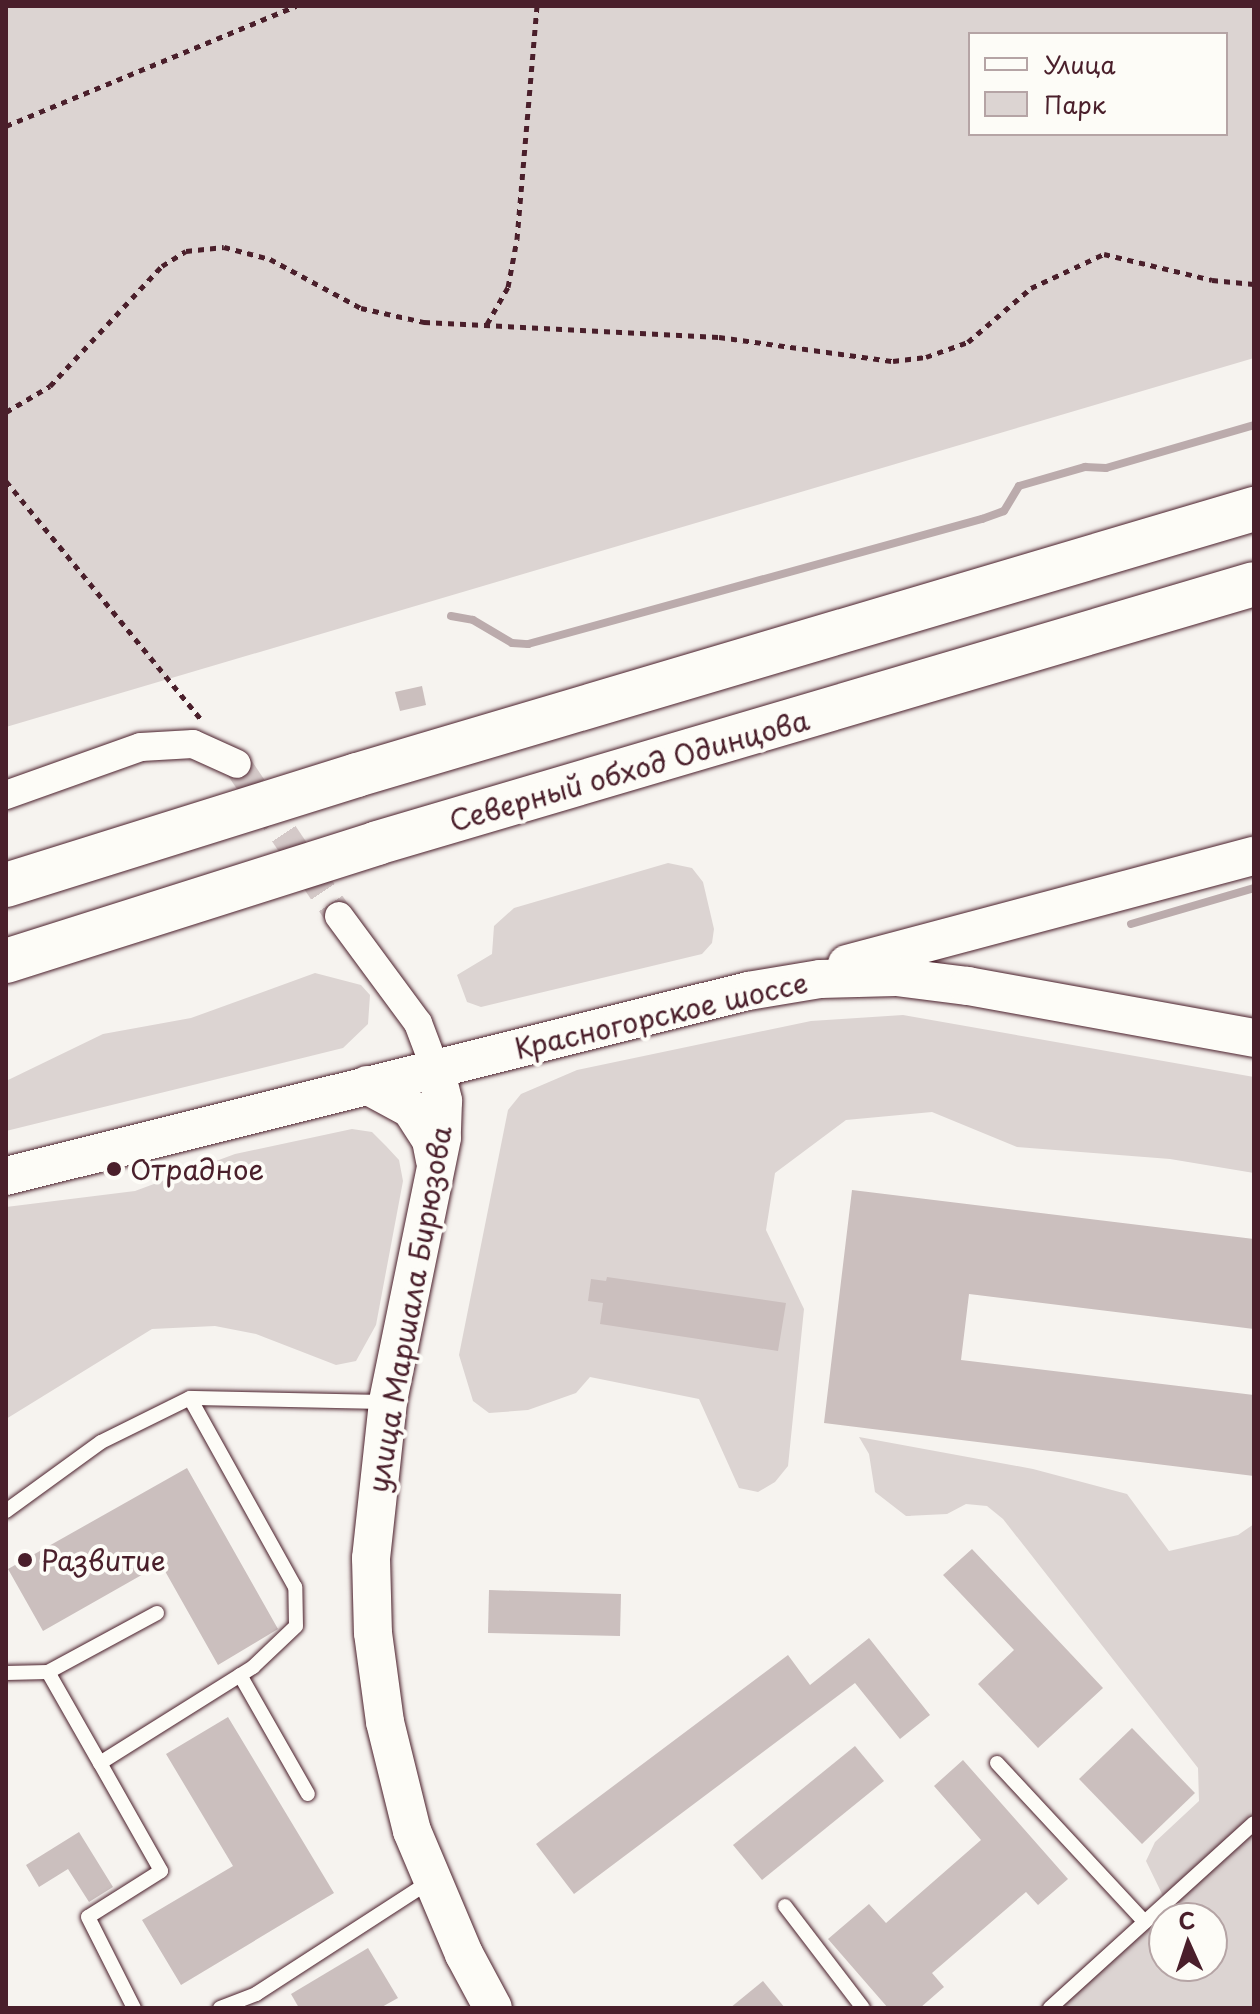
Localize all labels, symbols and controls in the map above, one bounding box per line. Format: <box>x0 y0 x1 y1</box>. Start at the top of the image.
legend <box>968 32 1228 136</box>
text: Улица <box>1044 46 1116 82</box>
text: Парк <box>1044 86 1106 122</box>
street label: Северный обход Одинцова <box>445 702 813 838</box>
street label: Красногорское шоссе <box>511 965 811 1065</box>
street label: улица Маршала Бирюзова <box>360 1122 458 1496</box>
place label: Отрадное <box>130 1152 264 1186</box>
marker: Отрадное <box>105 1160 123 1178</box>
place label: Развитие <box>41 1543 166 1577</box>
marker: Развитие <box>16 1551 34 1569</box>
north arrow <box>1148 1902 1228 1982</box>
text: С <box>1178 1903 1196 1936</box>

